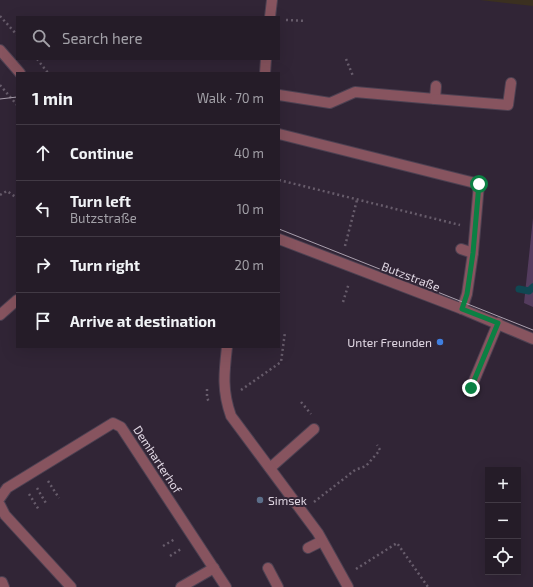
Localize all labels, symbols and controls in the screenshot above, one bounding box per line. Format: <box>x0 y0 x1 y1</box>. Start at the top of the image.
search box <box>16 16 280 60</box>
icon: search <box>30 27 52 49</box>
text: Search here <box>62 29 143 47</box>
text: 1 min <box>32 88 73 108</box>
text: Walk · 70 m <box>197 90 264 106</box>
icon: ahead <box>32 142 54 164</box>
text: Continue <box>70 144 133 162</box>
text: 40 m <box>234 145 264 161</box>
route start <box>470 175 488 193</box>
text: Turn left <box>70 192 131 210</box>
icon: left <box>32 198 54 220</box>
text: 10 m <box>237 201 264 217</box>
text: Butzstraße <box>70 210 137 226</box>
icon: right <box>32 254 54 276</box>
text: Turn right <box>70 256 140 274</box>
text: 20 m <box>235 257 264 273</box>
street label: Butzstraße <box>380 258 442 294</box>
icon: arrive <box>32 310 54 332</box>
text: Arrive at destination <box>70 312 216 330</box>
place label: Unter Freunden <box>347 335 432 349</box>
marker: Unter Freunden <box>435 337 445 347</box>
route end <box>462 379 480 397</box>
street label: Demharterhof <box>131 423 185 496</box>
map controls <box>485 467 521 575</box>
button: + <box>485 467 521 503</box>
place label: Simsek <box>268 493 307 507</box>
marker: Simsek <box>255 495 265 505</box>
button: − <box>485 503 521 539</box>
button: locate <box>485 539 521 575</box>

